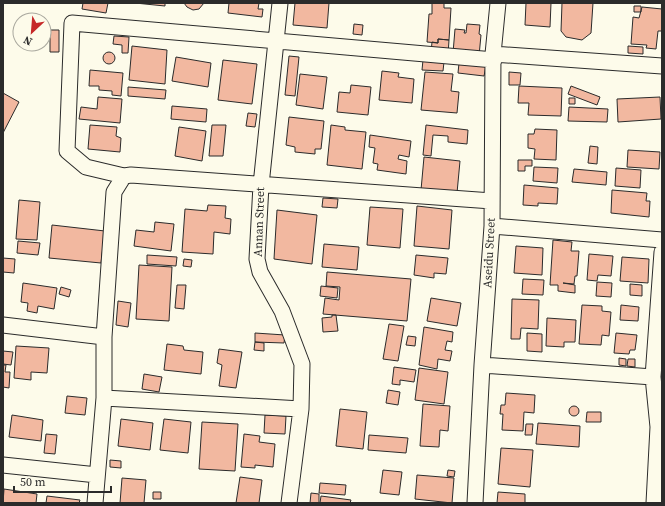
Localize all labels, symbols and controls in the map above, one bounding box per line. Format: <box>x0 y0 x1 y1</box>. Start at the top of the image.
north arrow <box>12 12 52 52</box>
text: N <box>21 32 35 49</box>
street label: Annan Street <box>250 187 268 257</box>
street label: Aseidu Street <box>479 217 499 289</box>
scale bar <box>14 468 111 494</box>
text: 50 m <box>20 474 46 490</box>

